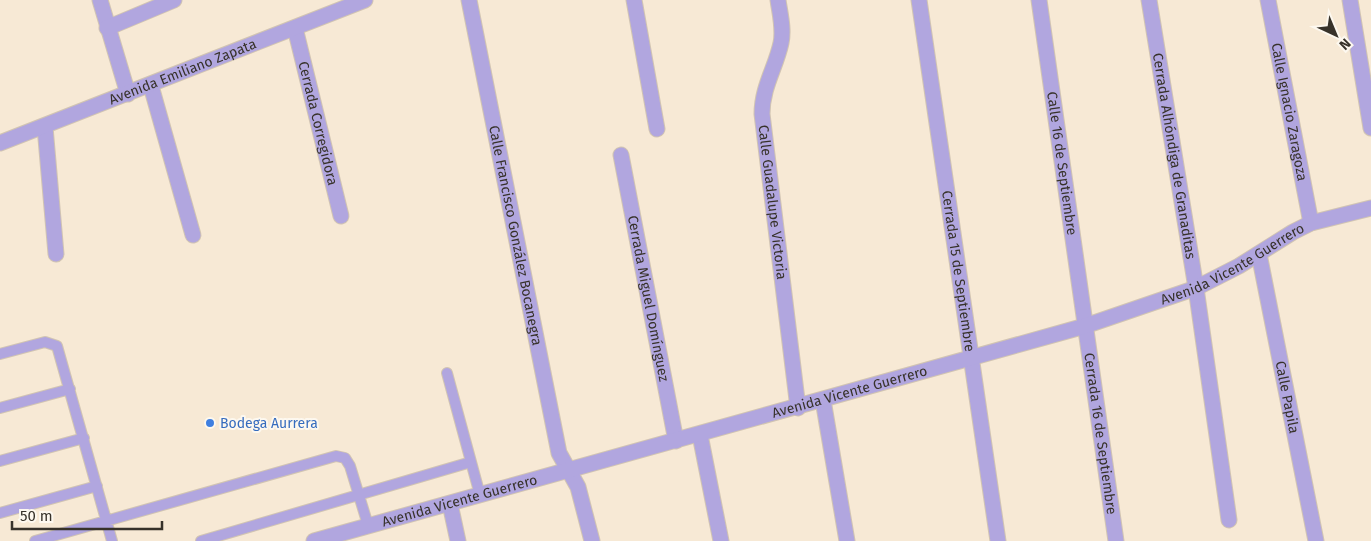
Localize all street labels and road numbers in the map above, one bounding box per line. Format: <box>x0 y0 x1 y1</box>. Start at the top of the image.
street label: Avenida Emiliano Zapata <box>106 35 259 108</box>
street label: Calle Ignacio Zaragoza <box>1268 41 1311 182</box>
street label: Cerrada Alhóndiga de Granaditas <box>1149 52 1200 261</box>
street label: Cerrada Corregidora <box>295 59 342 187</box>
street label: Calle 16 de Septiembre <box>1044 90 1081 236</box>
street label: Calle Francisco González Bocanegra <box>486 124 546 347</box>
street label: Calle Guadalupe Victoria <box>755 124 791 280</box>
street label: Cerrada 15 de Septiembre <box>938 189 979 353</box>
street label: Cerrada Miguel Domínguez <box>624 214 673 383</box>
street label: Avenida Vicente Guerrero <box>1158 219 1307 308</box>
street label: Cerrada 16 de Septiembre <box>1081 352 1121 516</box>
street label: Calle Papila <box>1272 359 1303 435</box>
street label: Avenida Vicente Guerrero <box>770 362 929 421</box>
street label: Avenida Vicente Guerrero <box>380 471 539 530</box>

